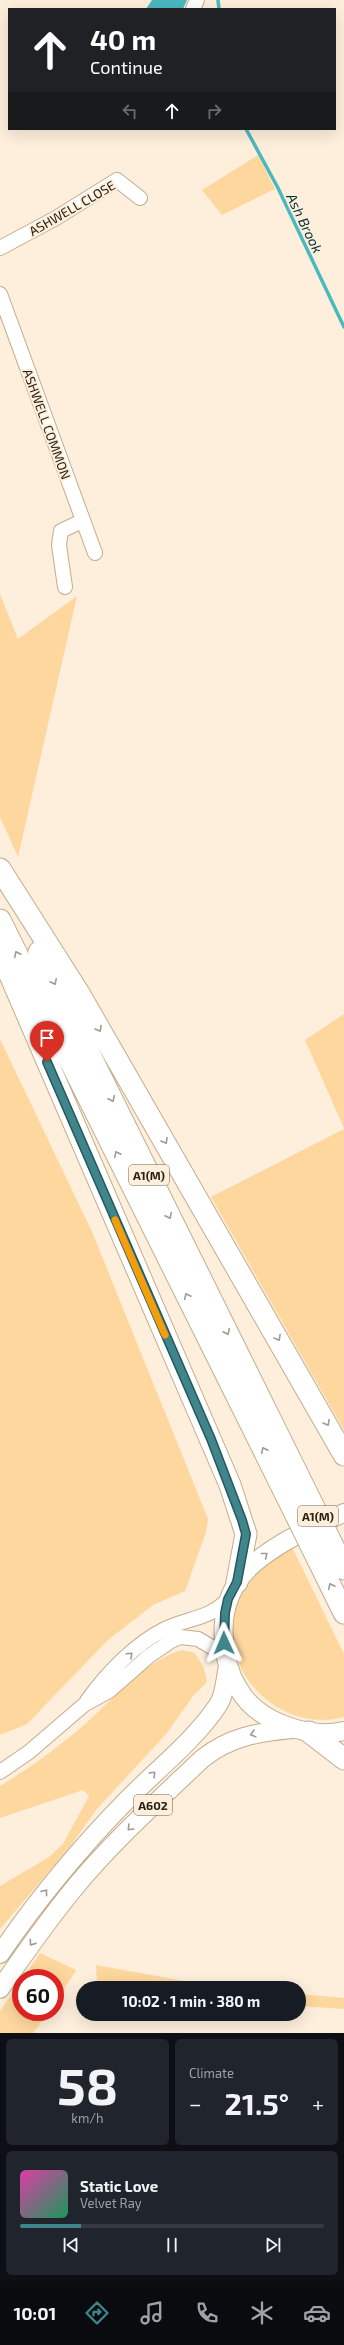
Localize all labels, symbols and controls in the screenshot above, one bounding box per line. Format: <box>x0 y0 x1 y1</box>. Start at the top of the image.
text: 40 m <box>90 22 156 56</box>
icon: ahead <box>24 24 76 76</box>
text: Continue <box>90 56 163 78</box>
icon: left <box>119 100 141 122</box>
icon: ahead <box>161 100 183 122</box>
icon: right <box>203 100 225 122</box>
street label: ASHWELL CLOSE <box>26 177 118 239</box>
water label: Ash Brook <box>283 190 327 256</box>
street label: ASHWELL COMMON <box>20 367 74 481</box>
one-way arrow <box>14 951 22 959</box>
one-way arrow <box>49 978 57 986</box>
pin <box>30 1021 64 1062</box>
one-way arrow <box>95 1025 102 1032</box>
icon: arrive <box>36 1027 58 1049</box>
one-way arrow <box>107 1095 115 1102</box>
one-way arrow <box>160 1137 167 1144</box>
one-way arrow <box>114 1151 122 1159</box>
road number: A1(M) <box>129 1165 169 1185</box>
one-way arrow <box>164 1211 172 1219</box>
one-way arrow <box>185 1293 192 1300</box>
one-way arrow <box>222 1328 230 1335</box>
one-way arrow <box>274 1334 281 1341</box>
one-way arrow <box>322 1419 329 1426</box>
one-way arrow <box>261 1447 269 1454</box>
road number: A1(M) <box>298 1506 338 1526</box>
one-way arrow <box>261 1553 268 1560</box>
one-way arrow <box>328 1583 336 1591</box>
position arrow <box>203 1622 245 1664</box>
one-way arrow <box>125 1652 133 1659</box>
one-way arrow <box>250 1729 257 1738</box>
one-way arrow <box>148 1771 156 1779</box>
road number: A602 <box>134 1795 172 1815</box>
one-way arrow <box>127 1823 135 1831</box>
one-way arrow <box>41 1889 48 1896</box>
one-way arrow <box>30 1939 37 1946</box>
speed limit sign: 60 <box>12 1969 64 2021</box>
text: 10:02 · 1 min · 380 m <box>122 1992 260 2010</box>
text: 58 <box>57 2053 118 2115</box>
text: Climate <box>189 2065 234 2081</box>
text: 21.5° <box>225 2085 289 2121</box>
text: − <box>189 2090 202 2116</box>
text: + <box>312 2090 324 2116</box>
text: km/h <box>71 2110 104 2126</box>
text: Static Love <box>80 2177 158 2195</box>
text: Velvet Ray <box>80 2195 142 2211</box>
icon: previous <box>60 2234 82 2256</box>
icon: pause <box>161 2234 183 2256</box>
icon: next <box>262 2234 284 2256</box>
icon: directions <box>83 2299 111 2327</box>
icon: music <box>138 2299 166 2327</box>
icon: phone <box>193 2299 221 2327</box>
icon: climate <box>248 2299 276 2327</box>
icon: car <box>303 2299 331 2327</box>
text: 10:01 <box>13 2302 56 2324</box>

